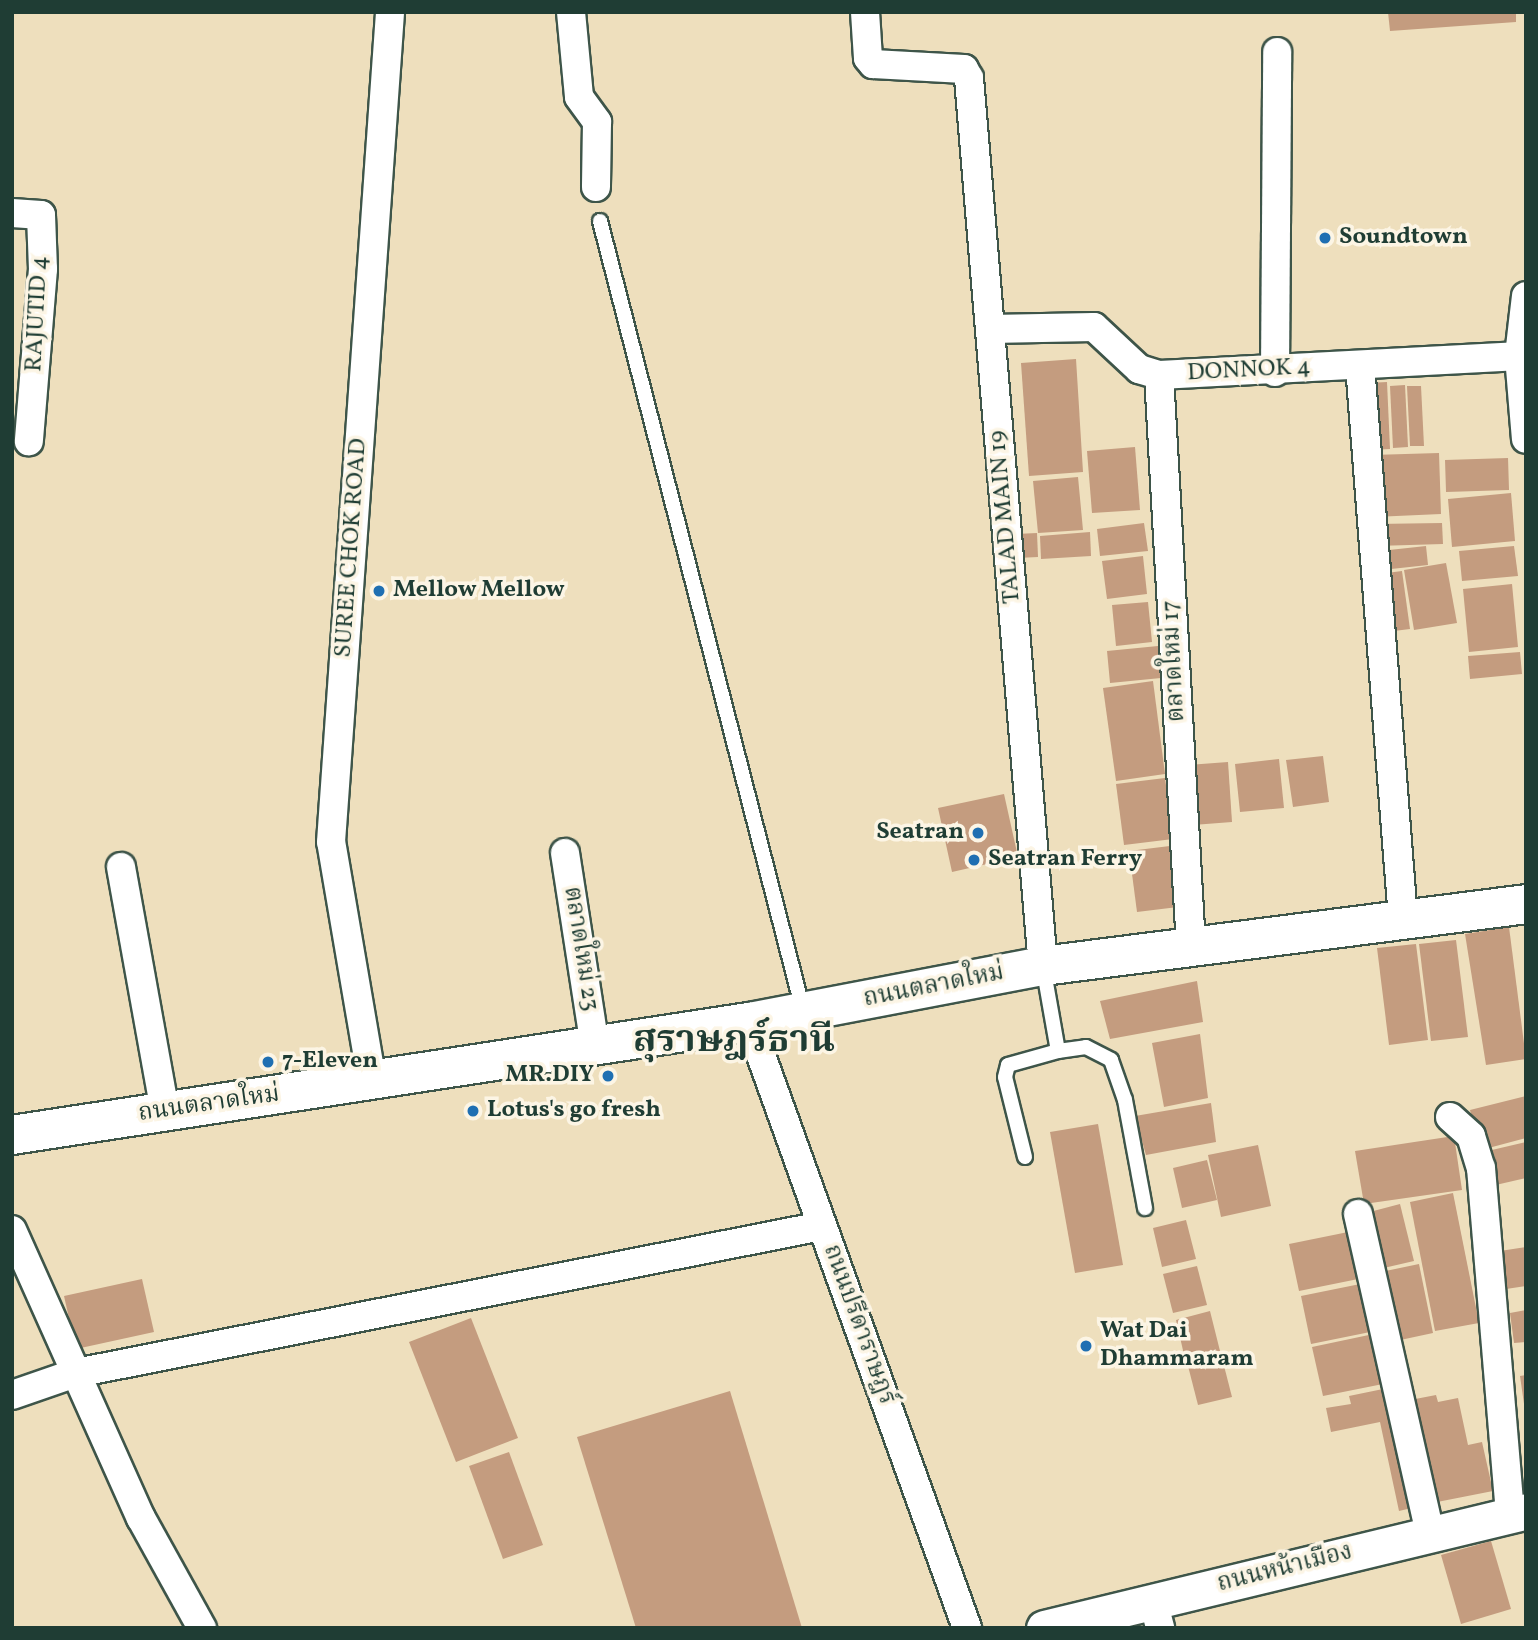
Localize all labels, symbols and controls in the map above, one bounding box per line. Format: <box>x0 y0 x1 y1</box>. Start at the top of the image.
place label: Soundtown <box>1339 224 1468 252</box>
marker: Soundtown <box>1317 230 1333 246</box>
street label: RAJUTID 4 <box>21 255 55 373</box>
street label: DONNOK 4 <box>1187 353 1311 389</box>
street label: TALAD MAIN 19 <box>984 429 1028 605</box>
street label: SUREE CHOK ROAD <box>330 437 374 659</box>
place label: Mellow Mellow <box>393 577 565 605</box>
marker: Mellow Mellow <box>371 583 387 599</box>
street label: ตลาดใหม่ 17 <box>1157 599 1193 723</box>
place label: Seatran <box>876 819 964 847</box>
marker: Seatran <box>970 825 986 841</box>
place label: Seatran Ferry <box>988 846 1142 874</box>
marker: Seatran Ferry <box>966 852 982 868</box>
street label: ตลาดใหม่ 23 <box>556 885 604 1013</box>
street label: ถนนตลาดใหม่ <box>861 959 1007 1015</box>
district label: สุราษฎร์ธานี <box>633 1019 835 1065</box>
place label: 7-Eleven <box>282 1048 378 1076</box>
marker: 7-Eleven <box>260 1054 276 1070</box>
place label: MR.DIY <box>505 1062 594 1090</box>
marker: MR.DIY <box>600 1068 616 1084</box>
street label: ถนนตลาดใหม่ <box>136 1081 282 1129</box>
place label: Lotus's go fresh <box>487 1097 661 1125</box>
marker: Lotus's go fresh <box>465 1103 481 1119</box>
street label: ถนนปรีดาราษฎร์ <box>816 1241 900 1409</box>
place label: Wat Dai Dhammaram <box>1100 1318 1254 1374</box>
marker: Wat Dai Dhammaram <box>1078 1338 1094 1354</box>
street label: ถนนหน้าเมือง <box>1215 1538 1355 1600</box>

